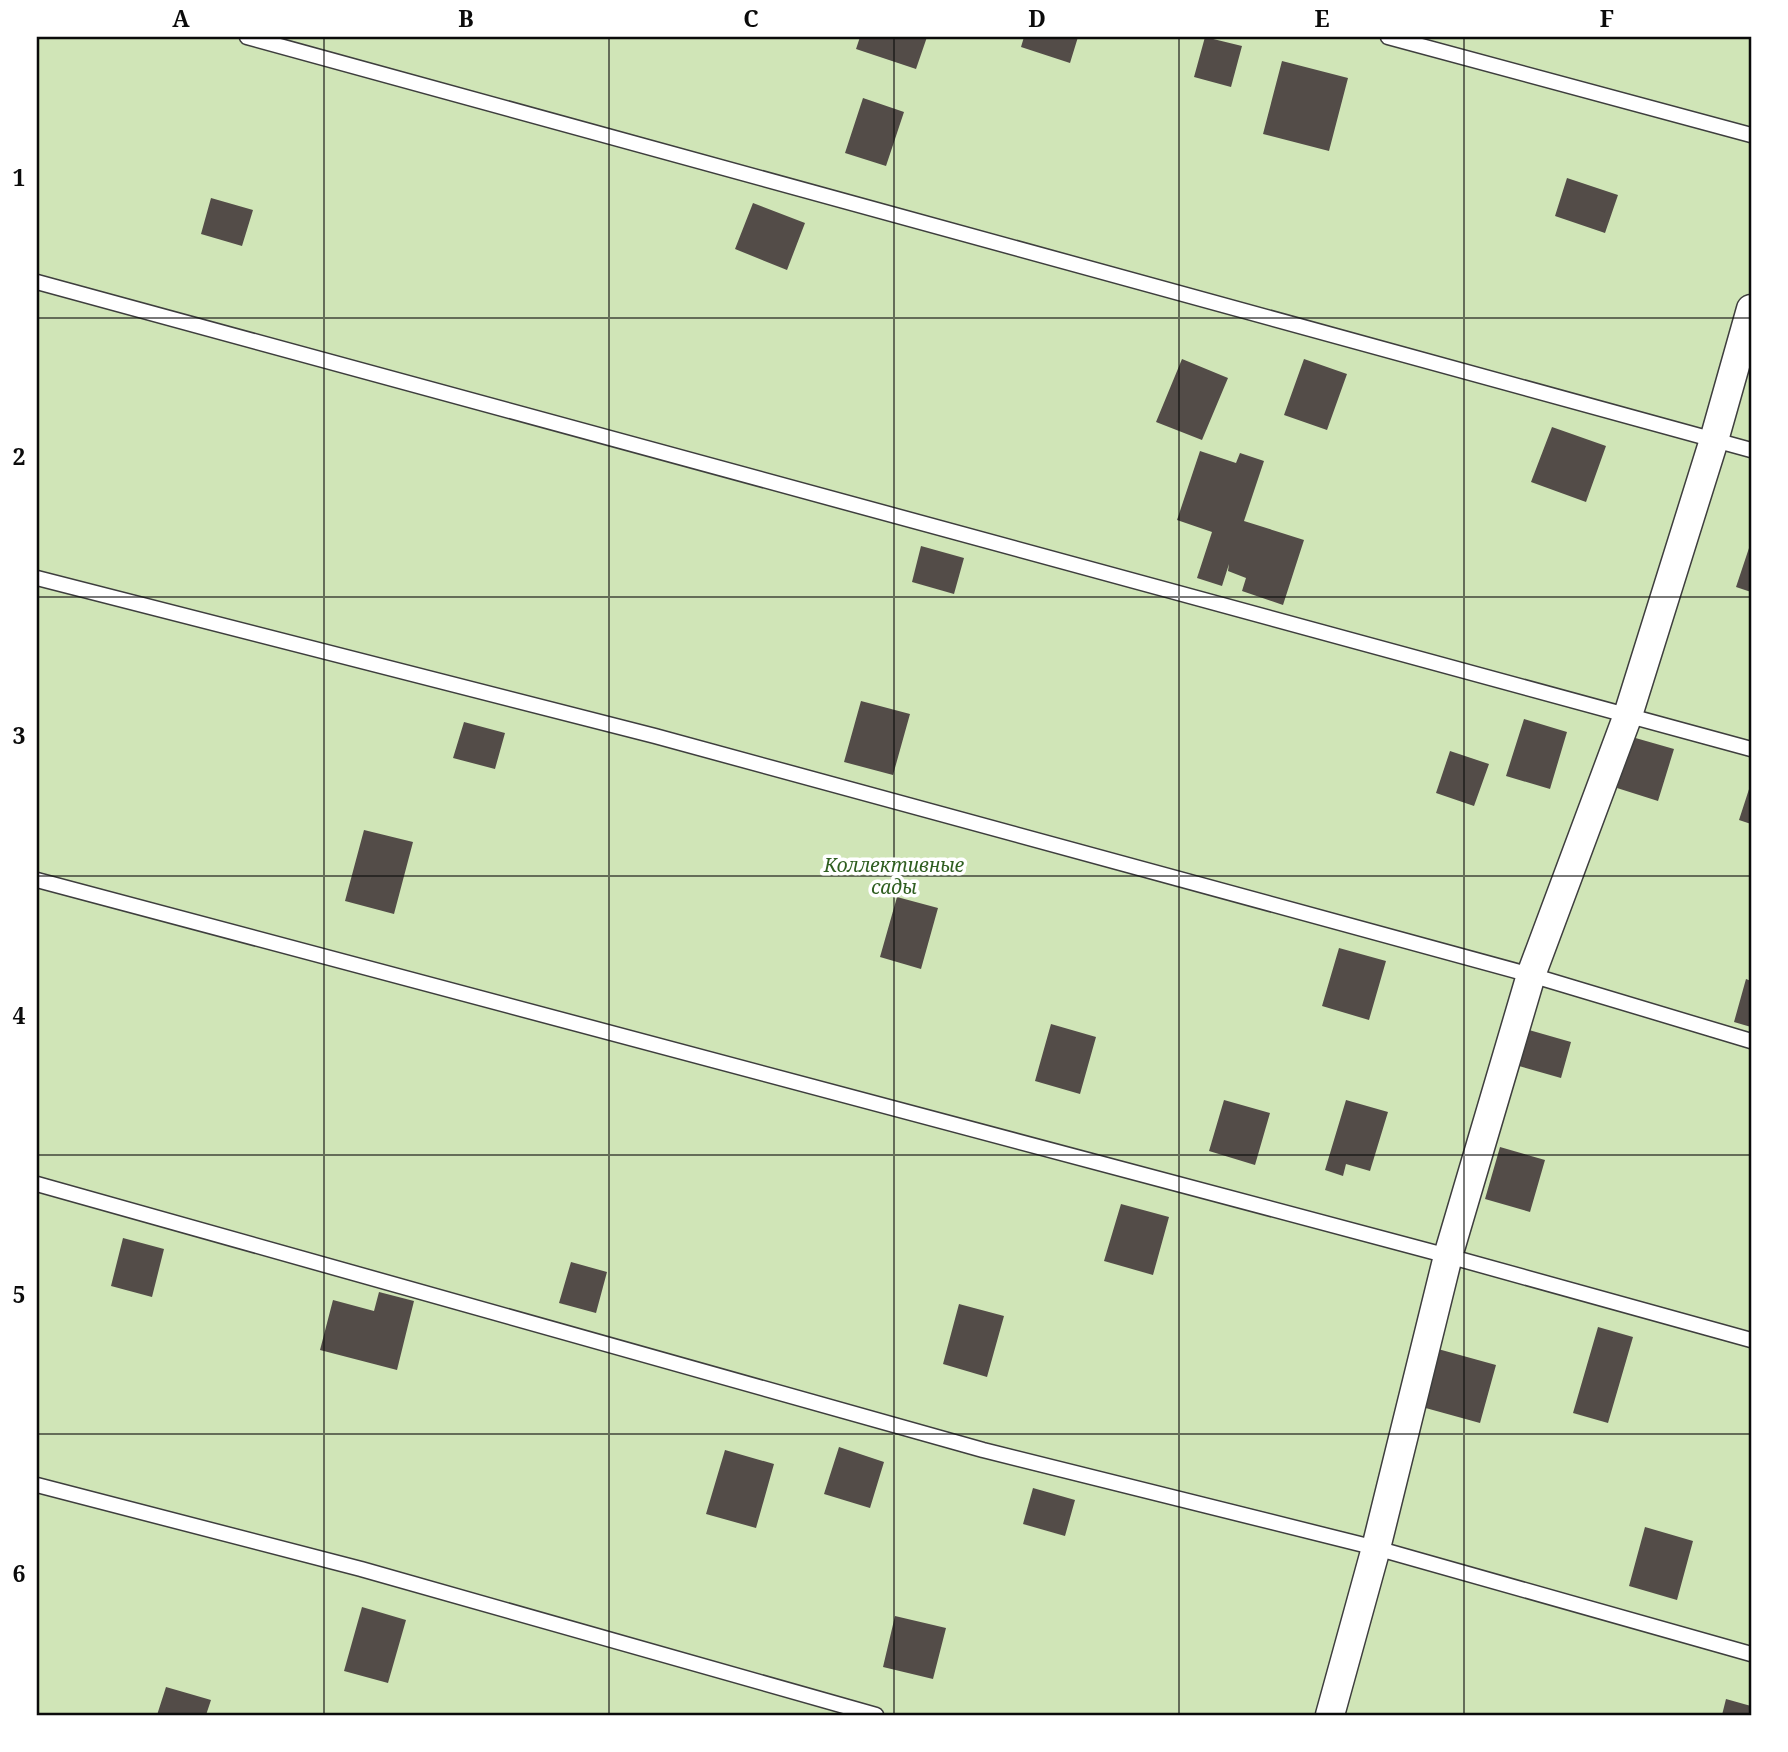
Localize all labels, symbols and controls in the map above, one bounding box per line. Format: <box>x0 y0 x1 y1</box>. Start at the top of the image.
text: A <box>172 2 190 34</box>
text: B <box>458 2 474 34</box>
text: C <box>743 2 759 34</box>
text: D <box>1028 2 1046 34</box>
text: E <box>1314 2 1330 34</box>
text: F <box>1600 2 1614 34</box>
text: 1 <box>13 161 26 193</box>
text: 2 <box>13 440 26 472</box>
text: 3 <box>13 719 26 751</box>
park label: Коллективные сады <box>823 852 965 900</box>
text: 4 <box>13 999 26 1031</box>
text: 5 <box>13 1278 26 1310</box>
text: 6 <box>13 1557 26 1589</box>

